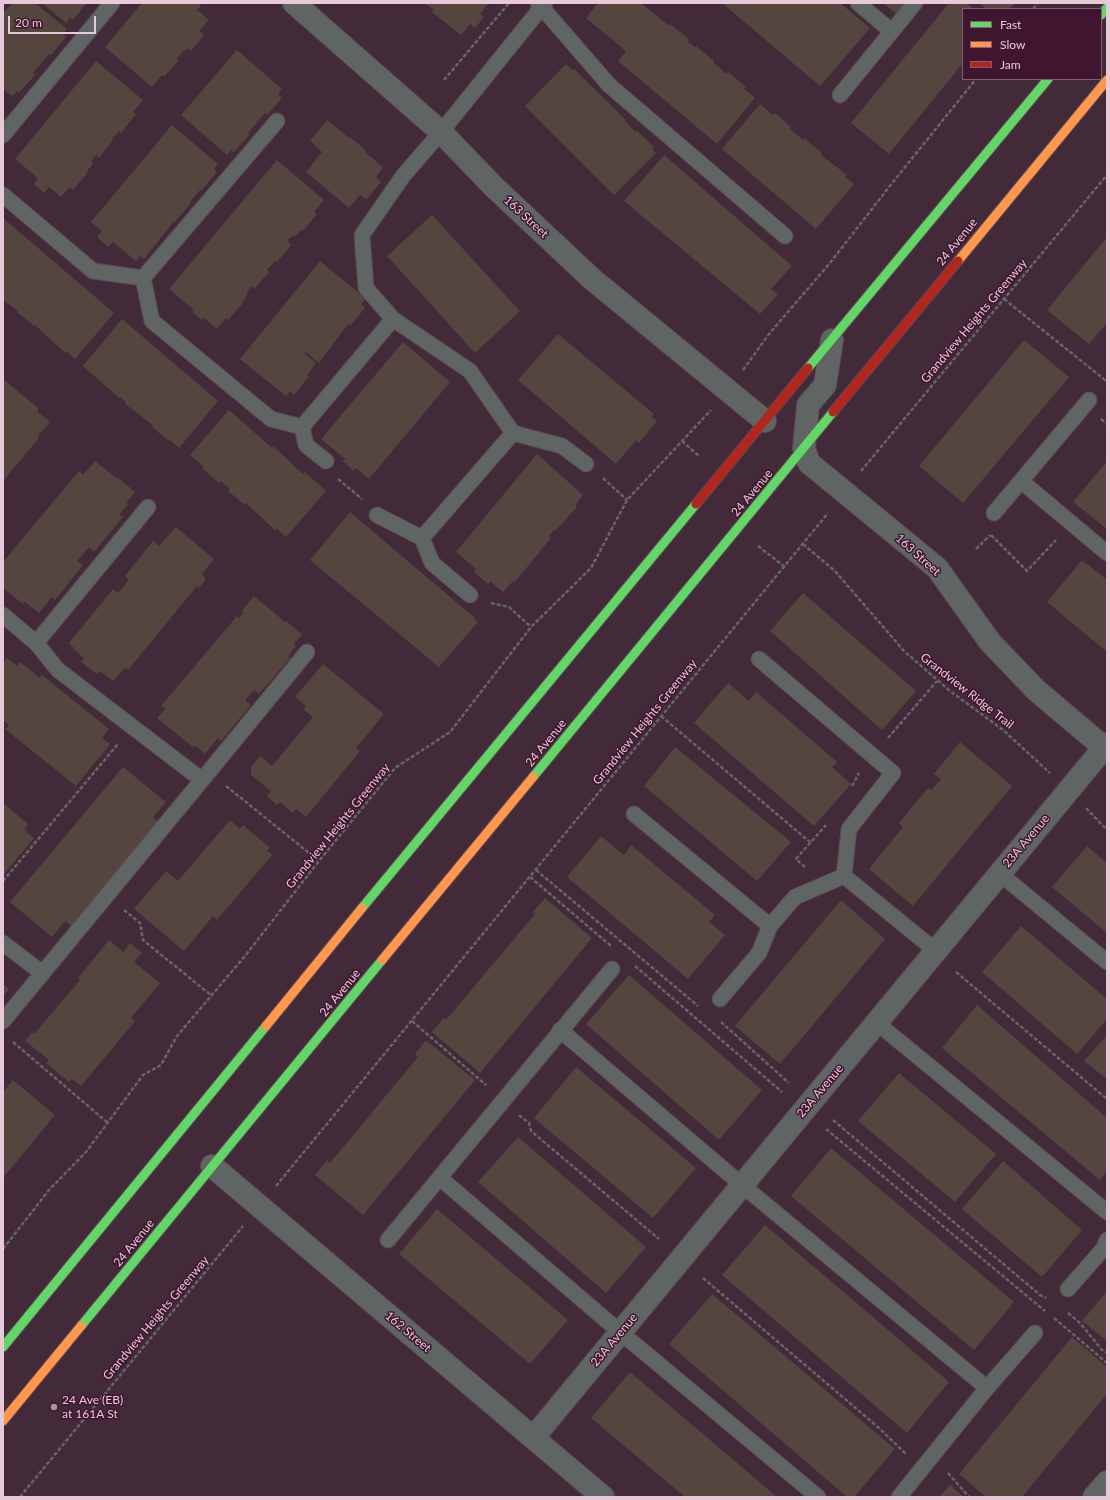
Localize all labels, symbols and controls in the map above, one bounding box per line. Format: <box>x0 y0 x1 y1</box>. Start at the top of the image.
scale bar <box>10 8 98 34</box>
legend <box>962 8 1102 80</box>
text: 20 m <box>15 15 42 30</box>
text: Fast <box>1000 17 1021 32</box>
text: Slow <box>1000 37 1025 52</box>
text: Jam <box>1000 57 1021 72</box>
street label: 163 Street <box>501 193 551 241</box>
street label: 24 Avenue <box>934 215 980 269</box>
street label: Grandview Heights Greenway <box>918 256 1030 386</box>
street label: 24 Avenue <box>728 467 776 519</box>
street label: 163 Street <box>893 531 943 579</box>
street label: Grandview Ridge Trail <box>917 650 1017 732</box>
street label: Grandview Heights Greenway <box>590 656 700 788</box>
street label: 24 Avenue <box>523 716 569 770</box>
street label: Grandview Heights Greenway <box>283 760 393 892</box>
street label: 23A Avenue <box>1000 812 1052 870</box>
street label: 24 Avenue <box>317 966 363 1020</box>
street label: 23A Avenue <box>794 1062 846 1120</box>
street label: 24 Avenue <box>111 1216 157 1270</box>
street label: Grandview Heights Greenway <box>100 1253 212 1383</box>
street label: 162 Street <box>382 1309 434 1355</box>
street label: 23A Avenue <box>588 1311 640 1369</box>
place label: 24 Ave (EB) at 161A St <box>62 1393 123 1421</box>
marker: 24 Ave (EB) at 161A St <box>49 1402 59 1412</box>

